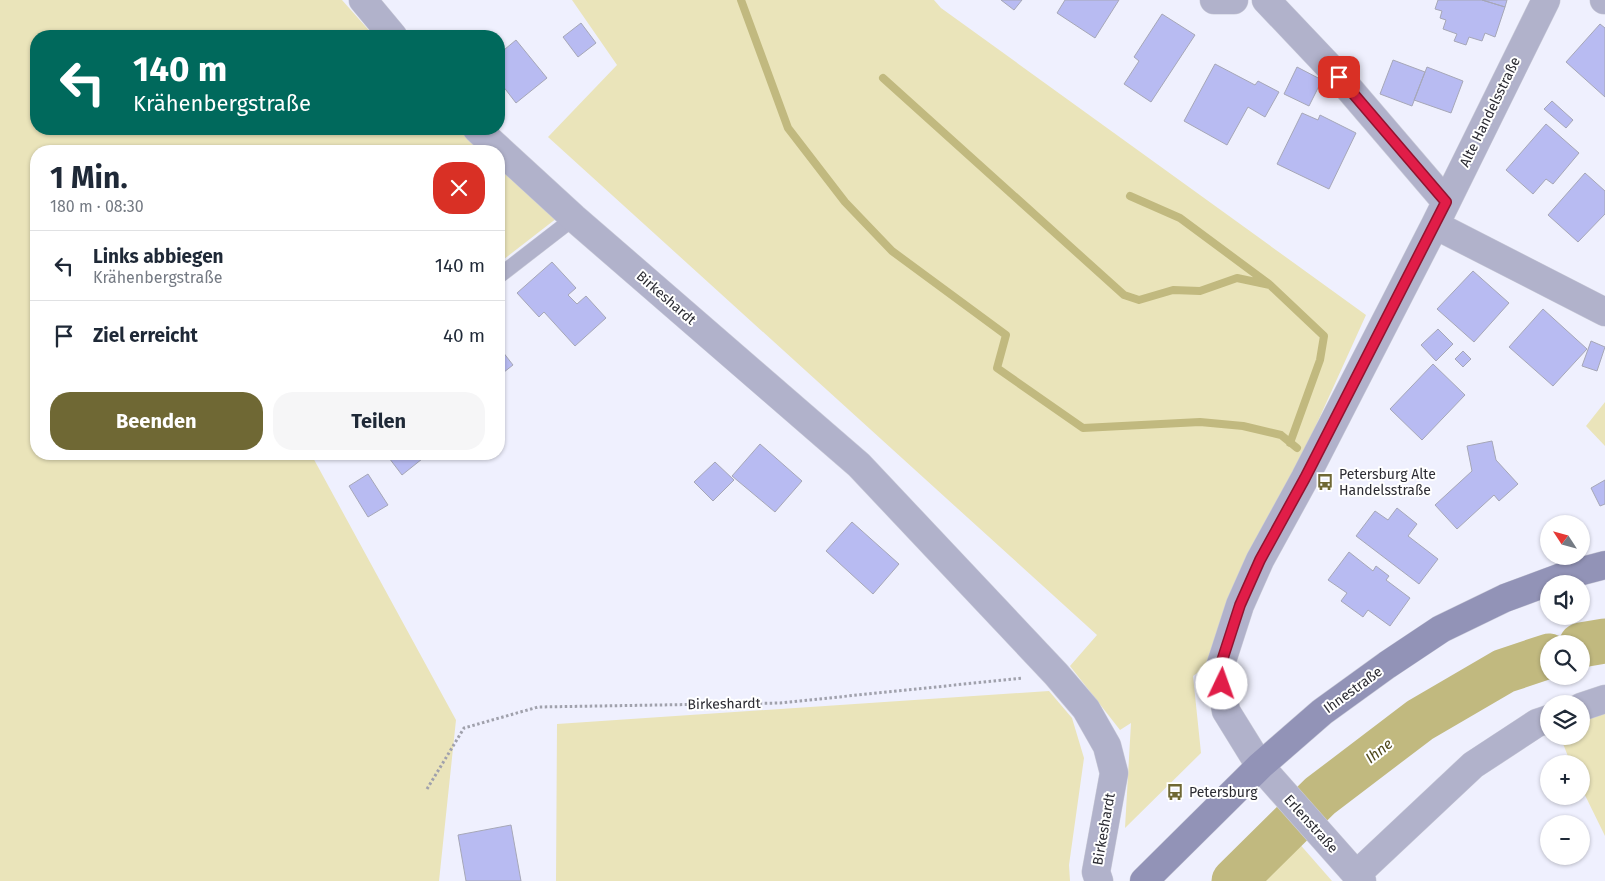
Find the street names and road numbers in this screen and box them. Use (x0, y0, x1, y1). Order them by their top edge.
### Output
street label: Alte Handelsstraße (1456, 54, 1524, 170)
street label: Birkeshardt (633, 268, 700, 329)
street label: Ihnestraße (1320, 663, 1386, 717)
street label: Birkeshardt (687, 695, 762, 713)
street label: Birkeshardt (1089, 791, 1119, 867)
street label: Erlenstraße (1280, 791, 1342, 857)

